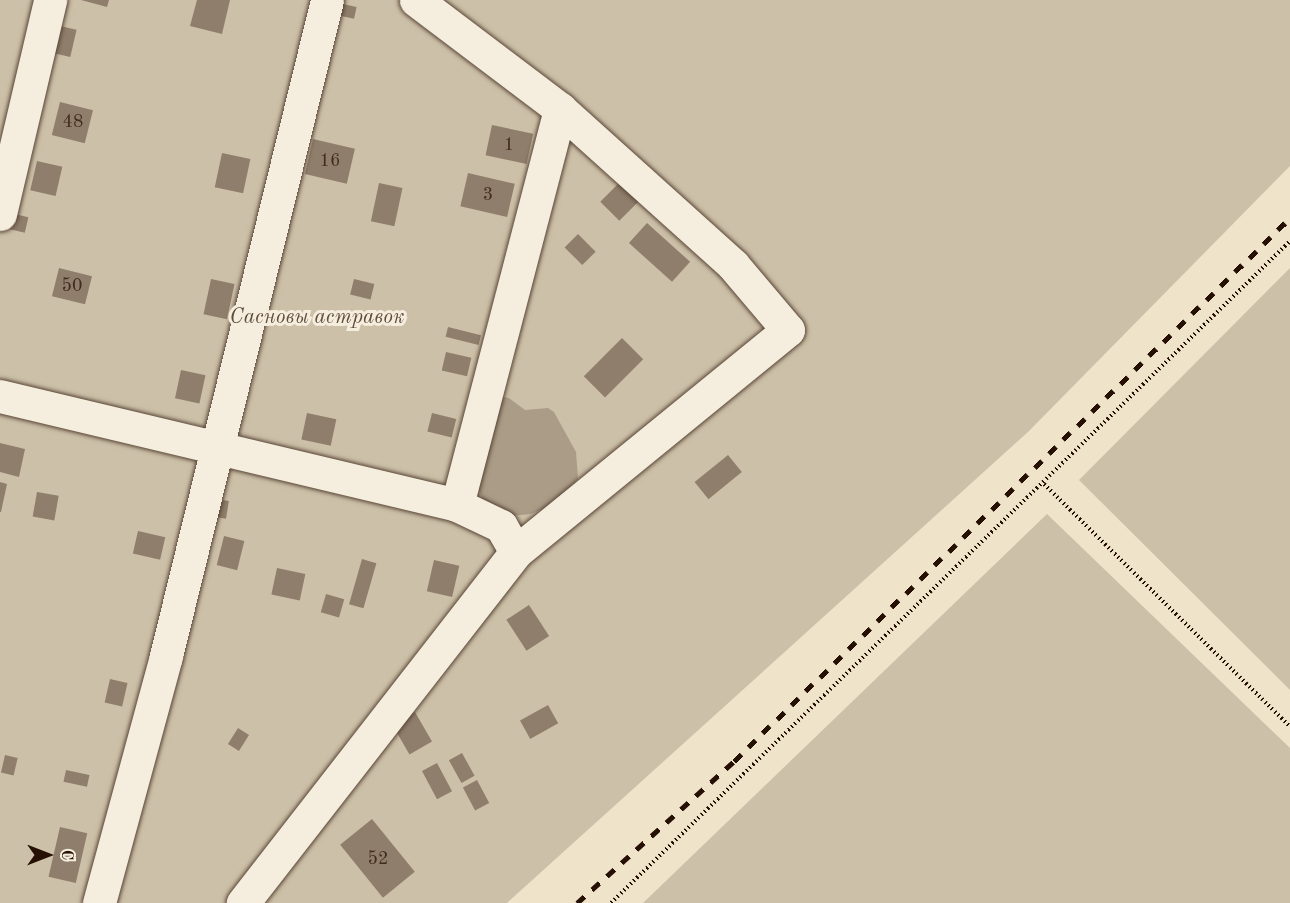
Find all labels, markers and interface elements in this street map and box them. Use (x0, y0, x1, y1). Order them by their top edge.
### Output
house number: 48 (63, 111, 83, 133)
house number: 1 (504, 134, 514, 156)
house number: 16 (320, 150, 340, 172)
house number: 3 (483, 184, 493, 206)
house number: 50 (62, 275, 82, 297)
park label: Сасновы астравок (230, 305, 404, 331)
north arrow (18, 825, 78, 885)
house number: 52 (368, 848, 388, 870)
text: С (58, 850, 74, 860)

